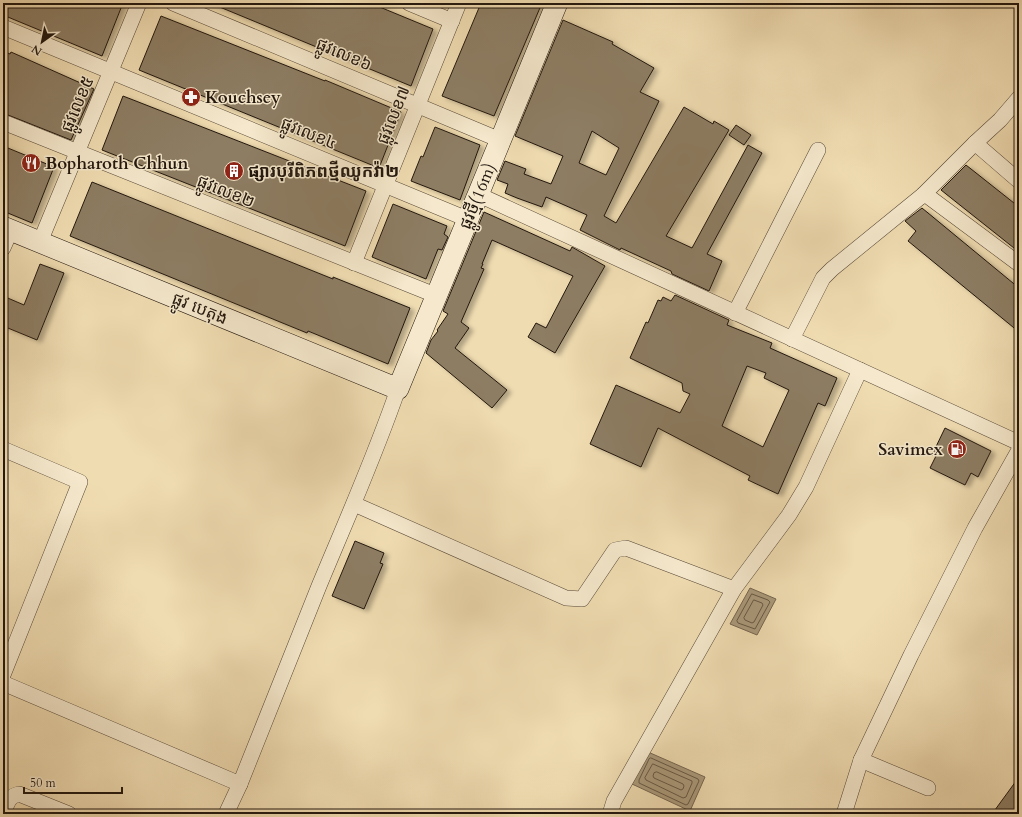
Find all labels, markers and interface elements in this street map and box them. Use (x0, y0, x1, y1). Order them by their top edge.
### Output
north arrow (22, 22, 62, 62)
street label: ផ្លូវលេខ៦ (311, 32, 375, 79)
text: N (28, 41, 45, 59)
street label: ផ្លូវលេខ៥ (55, 73, 102, 137)
street label: ផ្លុវលេខ៧ (371, 83, 419, 149)
pharmacy icon: Kouchsey (180, 86, 202, 108)
place label: Kouchsey (205, 86, 281, 109)
street label: ផ្លូវលេខ៤ (276, 112, 340, 158)
restaurant icon: Bopharoth Chhun (20, 152, 42, 174)
place label: Bopharoth Chhun (45, 152, 189, 175)
building icon: ផ្សារបុរីពិភពថ្មីឈូកវ៉ា២ (223, 160, 245, 182)
place label: ផ្សារបុរីពិភពថ្មីឈូកវ៉ា២ (248, 160, 399, 183)
street label: ផ្លូវថ្មី(16m) (454, 160, 504, 234)
street label: ផ្លូវលេខ២ (192, 169, 258, 216)
street label: ផ្លូវ បេតុង (167, 287, 231, 333)
place label: Savimex (878, 438, 944, 461)
fuel station icon: Savimex (946, 438, 968, 460)
scale bar (24, 769, 122, 795)
text: 50 m (30, 775, 57, 791)

